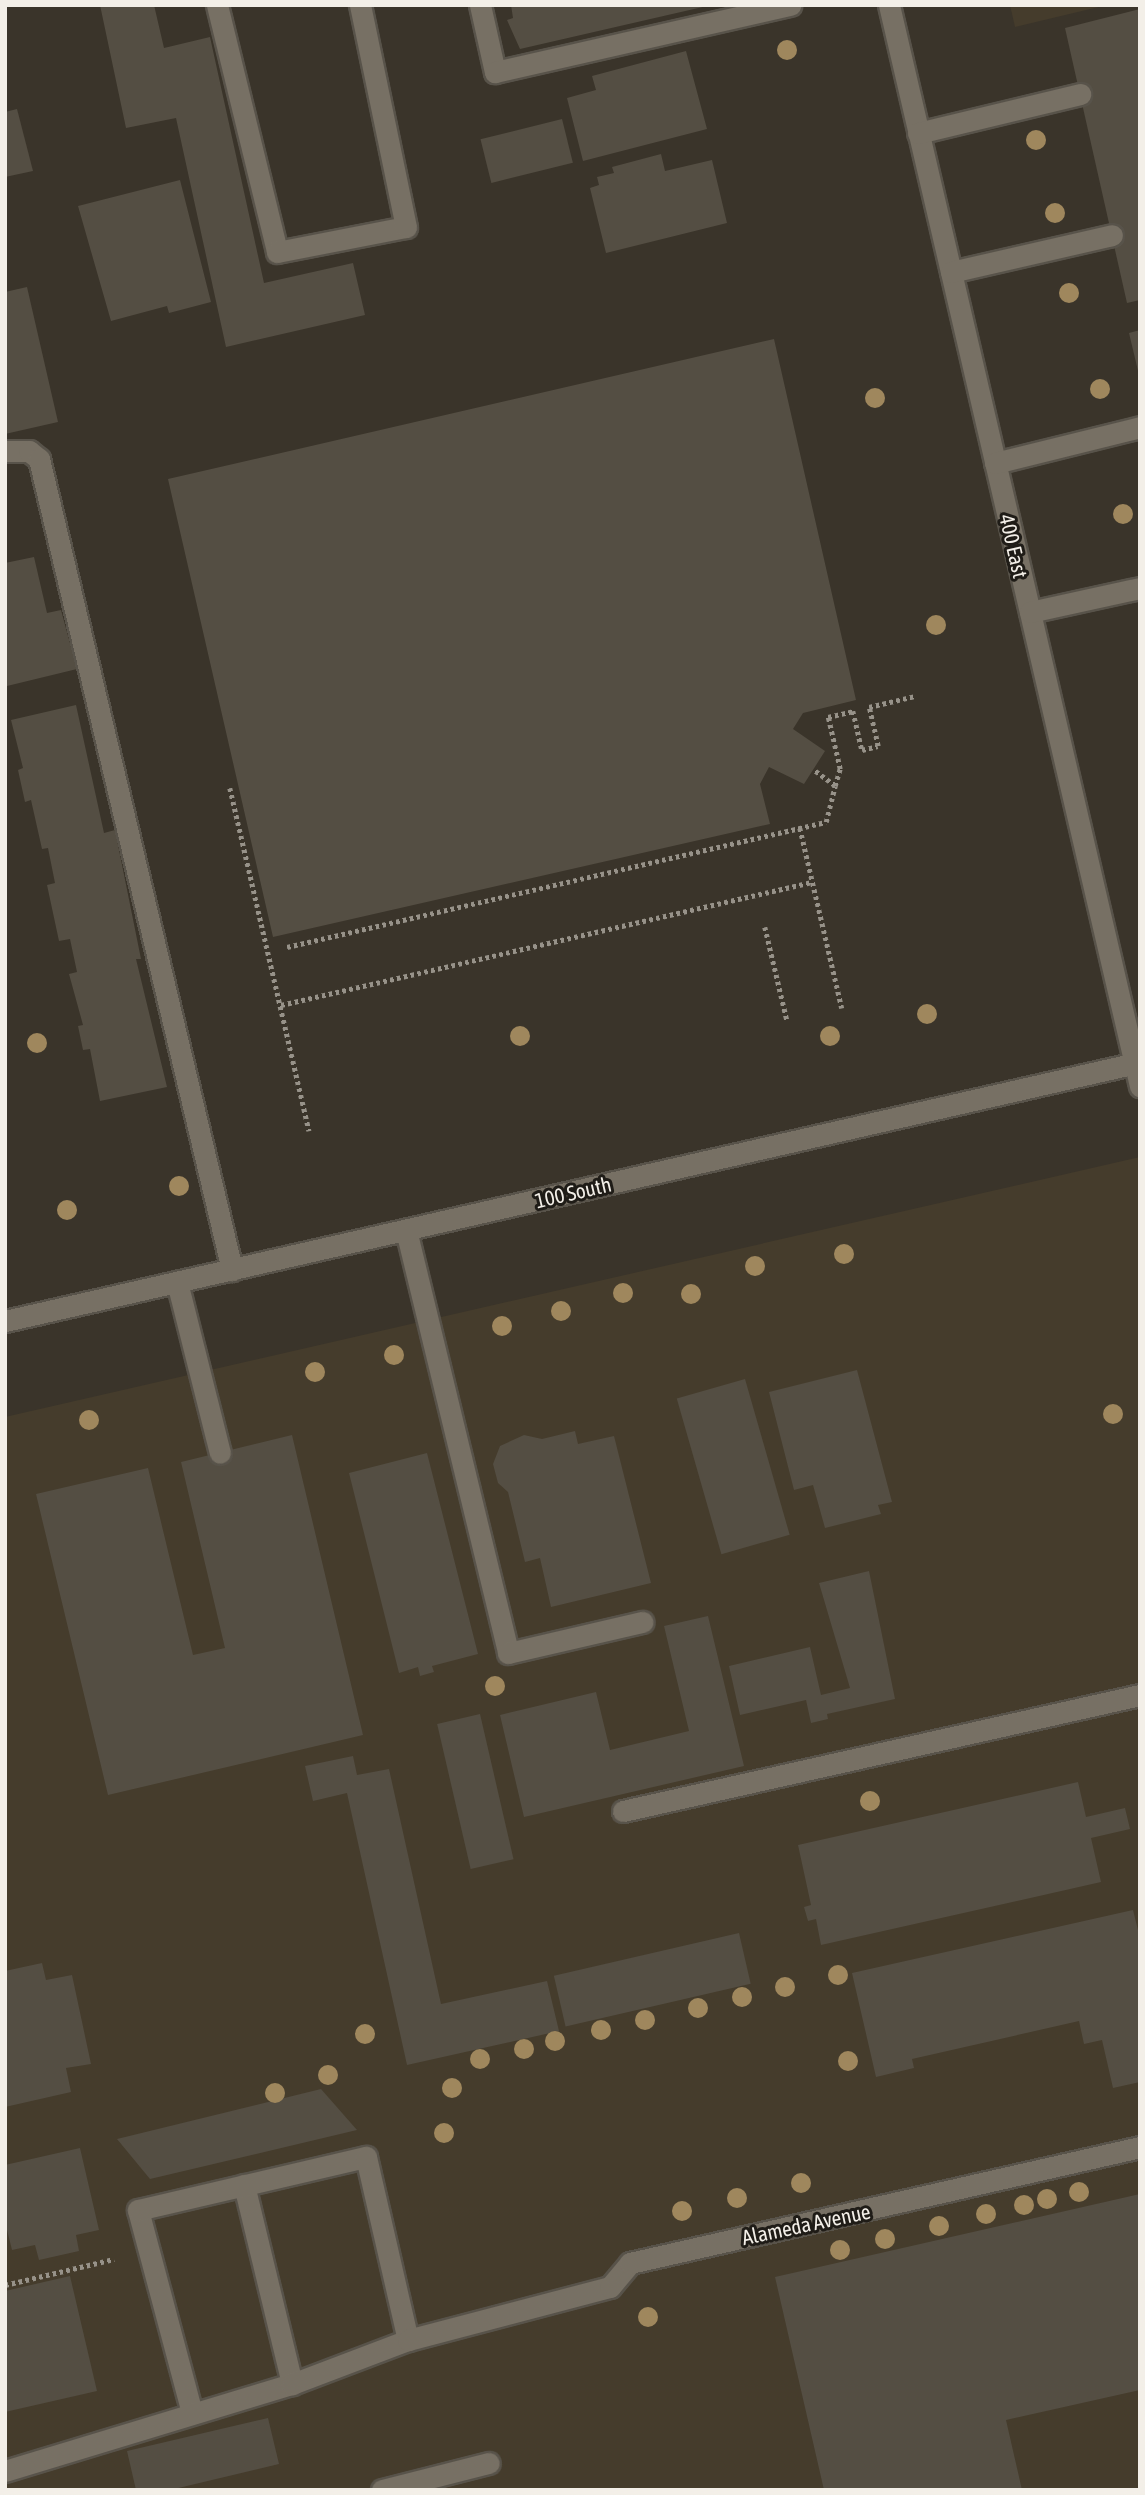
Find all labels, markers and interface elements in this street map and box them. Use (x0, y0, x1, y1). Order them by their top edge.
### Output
street label: 400 East (994, 512, 1034, 580)
street label: 100 South (532, 1171, 614, 1213)
street label: Alameda Avenue (739, 2198, 873, 2250)

